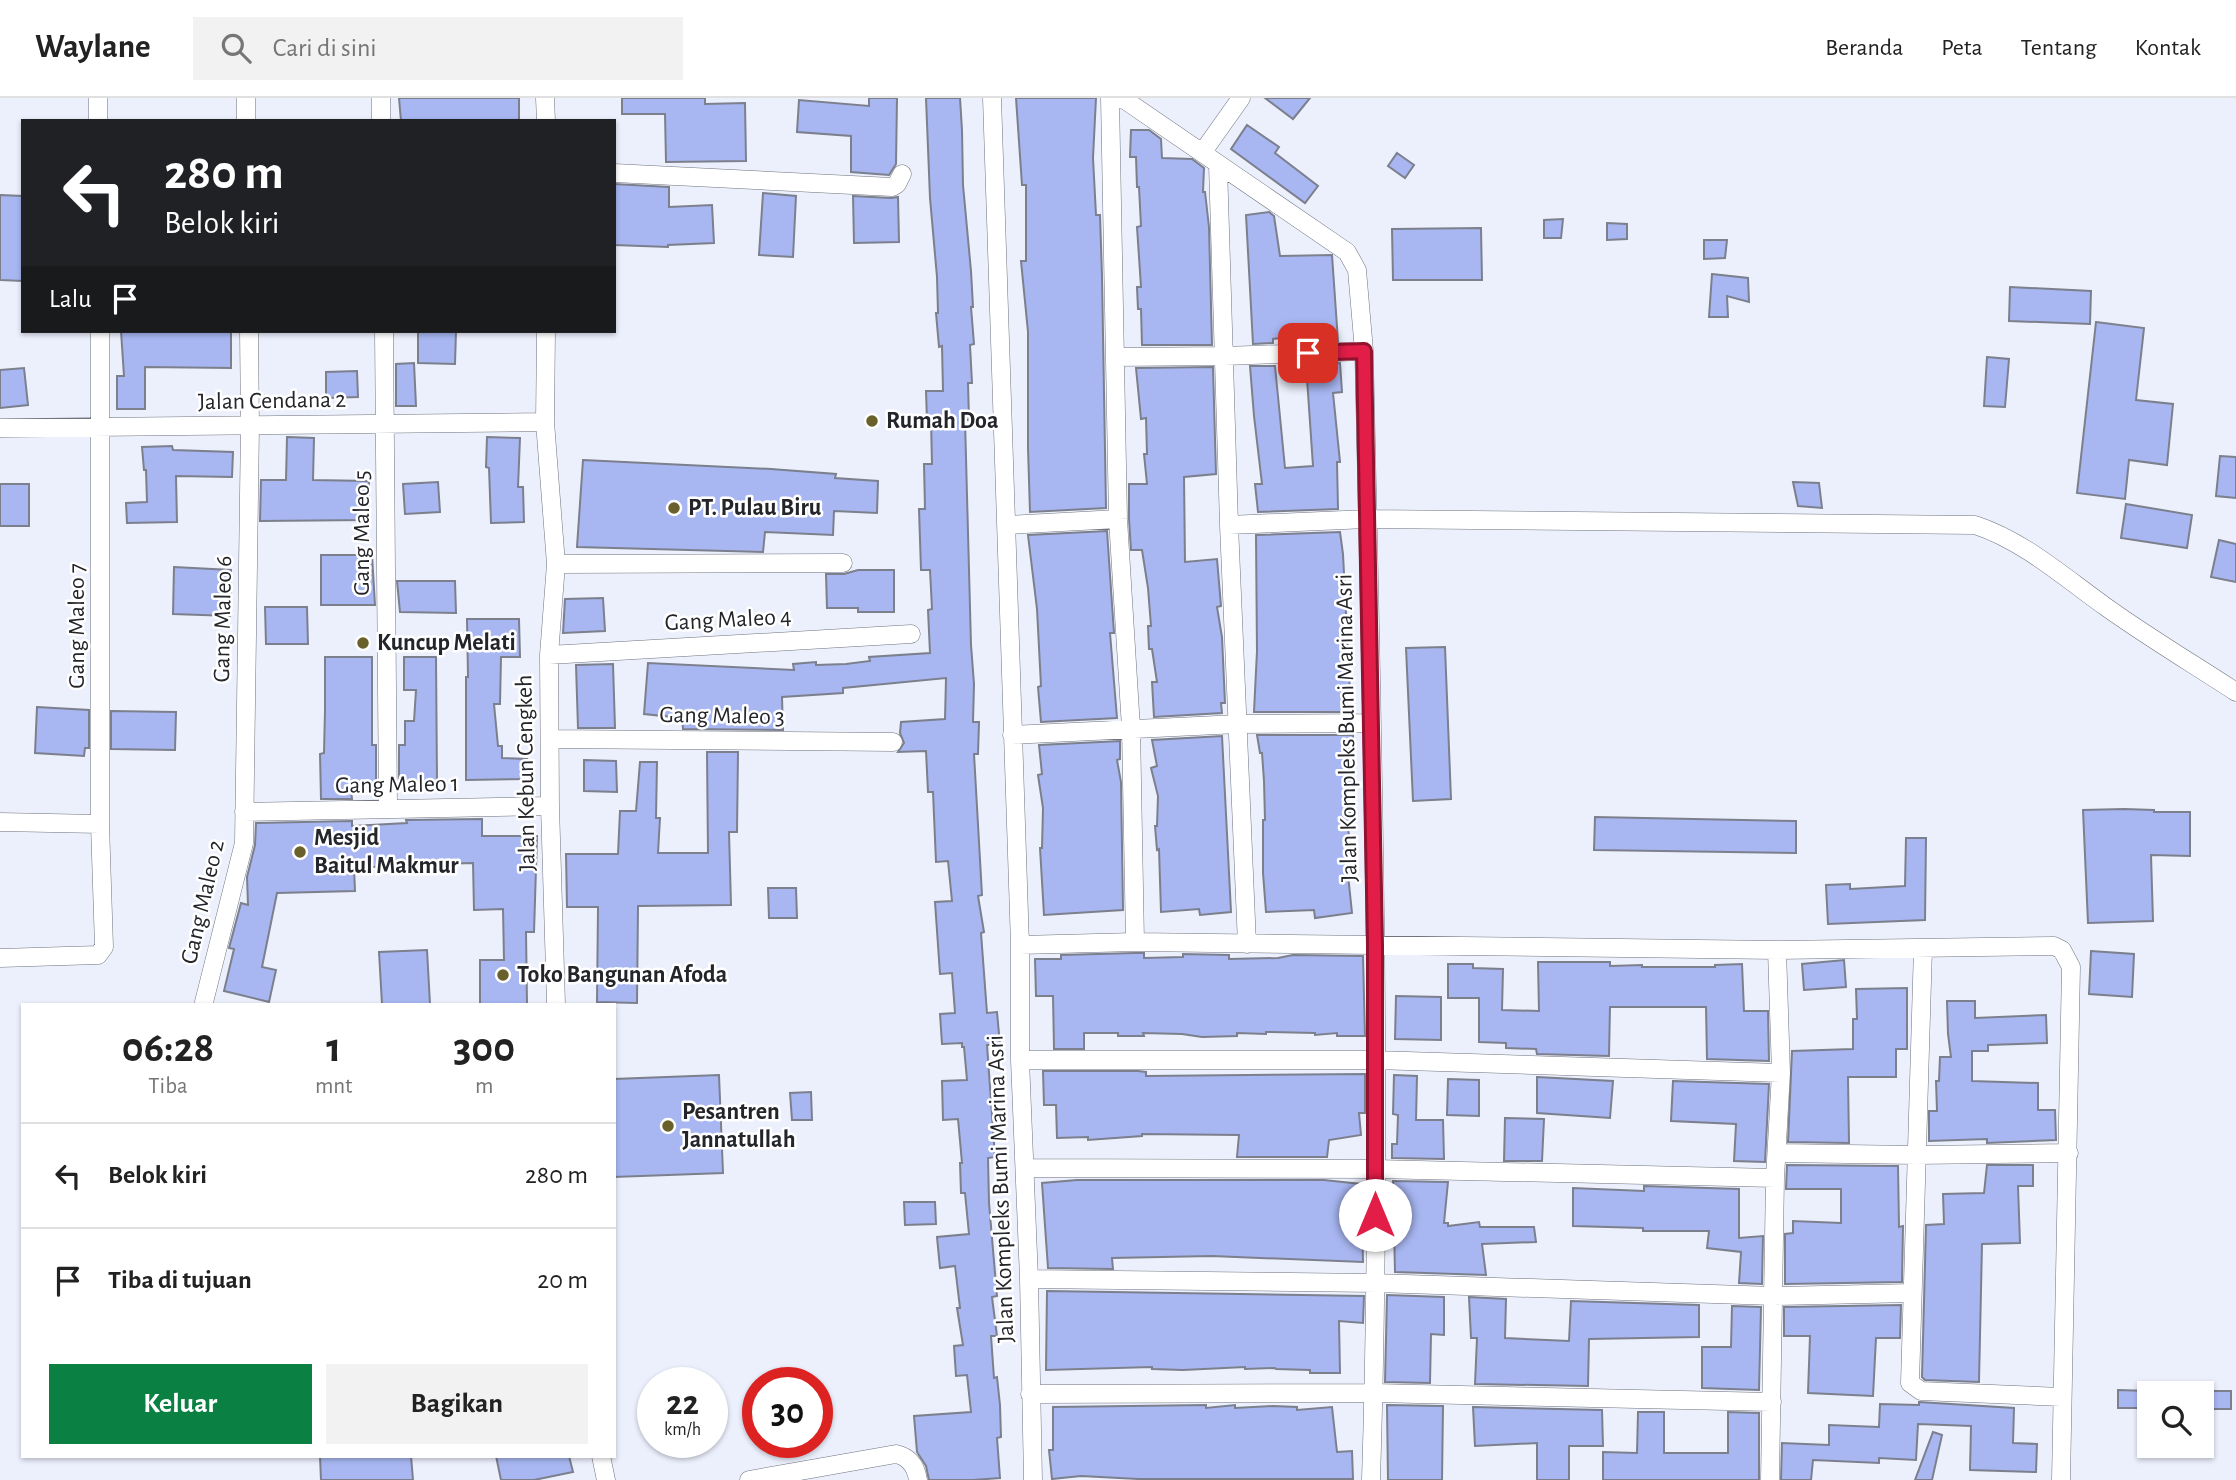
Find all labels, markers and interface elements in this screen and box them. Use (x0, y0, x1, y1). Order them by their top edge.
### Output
search box (193, 17, 683, 80)
icon: search (217, 29, 255, 67)
text: Waylane (35, 31, 151, 64)
text: Cari di sini (273, 35, 377, 61)
text: Beranda (1825, 36, 1903, 60)
text: Peta (1941, 36, 1983, 60)
text: Tentang (2021, 36, 2097, 60)
text: Kontak (2135, 36, 2201, 60)
icon: left (49, 147, 140, 238)
text: 280 m (164, 149, 284, 198)
text: Belok kiri (164, 207, 280, 239)
icon: arrive (106, 280, 144, 318)
text: Lalu (49, 286, 92, 312)
pin (1278, 323, 1338, 383)
icon: arrive (1289, 334, 1327, 372)
street label: Jalan Cendana 2 (198, 388, 346, 414)
place label: Rumah Doa (886, 409, 999, 433)
marker: Rumah Doa (864, 413, 880, 429)
street label: Gang Maleo 5 (350, 470, 374, 596)
place label: PT. Pulau Biru (688, 496, 822, 520)
marker: PT. Pulau Biru (666, 500, 682, 516)
street label: Gang Maleo 6 (210, 555, 236, 683)
street label: Gang Maleo 7 (65, 563, 89, 689)
street label: Jalan Kompleks Bumi Marina Asri (1332, 574, 1362, 882)
street label: Gang Maleo 4 (664, 605, 792, 635)
place label: Kuncup Melati (377, 631, 516, 655)
marker: Kuncup Melati (355, 635, 371, 651)
street label: Jalan Kebun Cengkeh (512, 674, 540, 872)
street label: Gang Maleo 3 (659, 703, 785, 729)
street label: Gang Maleo 1 (335, 772, 459, 798)
place label: Mesjid Baitul Makmur (314, 826, 459, 878)
street label: Gang Maleo 2 (177, 838, 229, 966)
marker: Mesjid Baitul Makmur (292, 844, 308, 860)
place label: Toko Bangunan Afoda (517, 963, 727, 987)
marker: Toko Bangunan Afoda (495, 967, 511, 983)
text: 06:28 (122, 1027, 214, 1069)
text: 1 (326, 1027, 341, 1069)
text: 300 (453, 1027, 515, 1069)
street label: Jalan Kompleks Bumi Marina Asri (984, 1035, 1018, 1343)
text: Tiba (148, 1075, 188, 1098)
text: mnt (315, 1075, 352, 1098)
text: m (475, 1075, 493, 1098)
place label: Pesantren Jannatullah (682, 1100, 795, 1152)
marker: Pesantren Jannatullah (660, 1118, 676, 1134)
icon: left (49, 1157, 87, 1195)
text: Belok kiri (108, 1162, 207, 1188)
text: 280 m (525, 1162, 588, 1188)
position arrow (1338, 1178, 1412, 1252)
icon: arrive (49, 1262, 87, 1300)
text: Tiba di tujuan (108, 1267, 252, 1293)
text: 20 m (537, 1267, 588, 1293)
button: Keluar (49, 1364, 312, 1444)
button: Bagikan (326, 1364, 588, 1444)
speed limit sign: 30 (742, 1367, 833, 1458)
map controls (2137, 1381, 2214, 1458)
button: search (2137, 1381, 2214, 1458)
text: 22 (666, 1386, 699, 1421)
text: km/h (664, 1421, 701, 1439)

